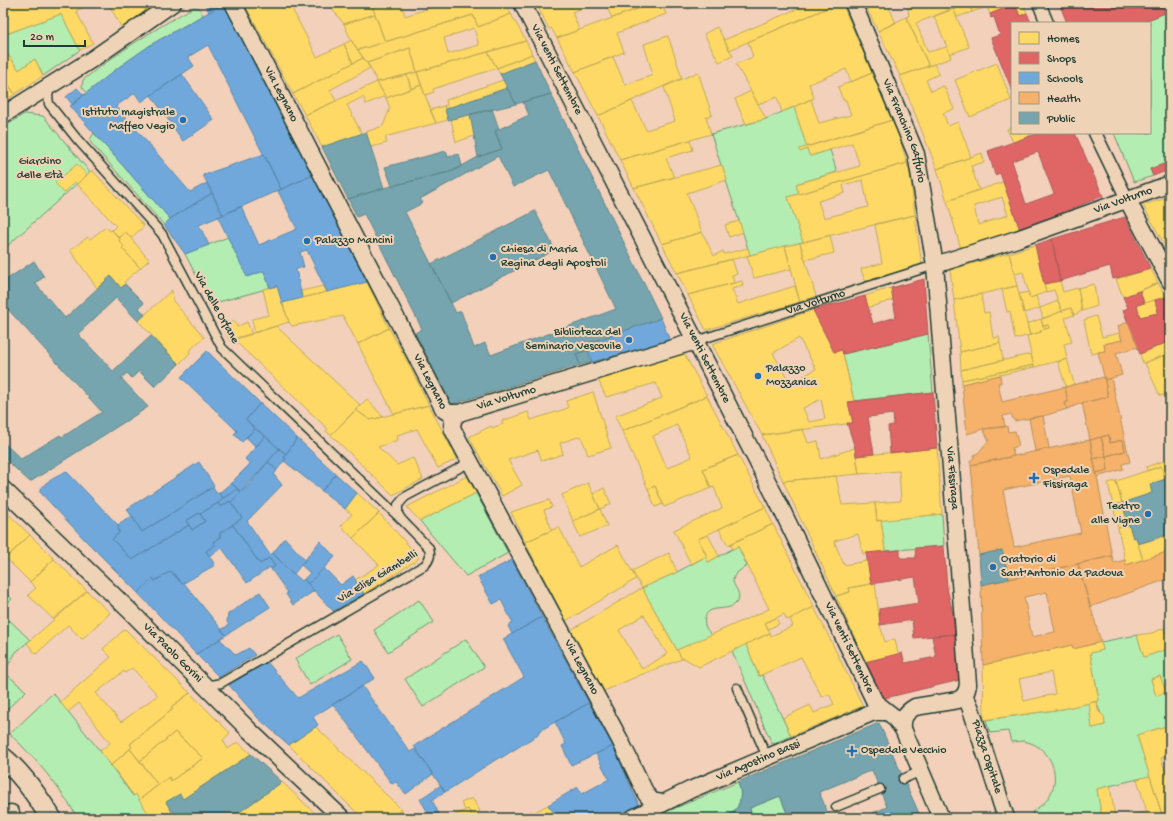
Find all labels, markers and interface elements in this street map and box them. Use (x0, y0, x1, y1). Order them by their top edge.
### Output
street label: Via venti Settembre (527, 21, 586, 118)
scale bar (24, 22, 85, 48)
legend (1011, 22, 1151, 134)
text: 20 m (30, 31, 55, 45)
text: Homes (1047, 33, 1080, 47)
text: Shops (1047, 53, 1076, 67)
street label: Via Legnano (260, 63, 301, 125)
text: Schools (1047, 73, 1083, 87)
street label: Via Franchino Gaffurio (878, 76, 928, 184)
text: Health (1047, 93, 1081, 107)
place label: Istituto magistrale Maffeo Vegio (82, 106, 176, 134)
text: Public (1046, 113, 1076, 127)
marker: Istituto magistrale Maffeo Vegio (178, 115, 188, 125)
park label: Giardino delle Età (17, 155, 64, 183)
street label: Via Volturno (1091, 184, 1154, 218)
place label: Palazzo Mancini (314, 234, 393, 248)
marker: Palazzo Mancini (302, 236, 312, 246)
place label: Chiesa di Maria Regina degli Apostoli (501, 243, 607, 271)
marker: Chiesa di Maria Regina degli Apostoli (488, 252, 498, 262)
street label: Via delle Orfane (190, 269, 242, 347)
street label: Via Volturno (784, 287, 847, 319)
street label: Via venti Settembre (675, 310, 733, 406)
place label: Biblioteca del Seminario Vescovile (526, 326, 622, 354)
marker: Biblioteca del Seminario Vescovile (624, 335, 634, 345)
street label: Via Legnano (409, 351, 450, 412)
place label: Palazzo Mozzanica (765, 362, 817, 390)
marker: Palazzo Mozzanica (753, 371, 763, 381)
street label: Via Volturno (474, 383, 538, 414)
street label: Via Fissiraga (942, 445, 961, 511)
place label: Ospedale Fissiraga (1042, 464, 1090, 492)
marker: Ospedale Fissiraga (1028, 472, 1040, 484)
place label: Teatro alle Vigne (1091, 500, 1141, 528)
marker: Teatro alle Vigne (1143, 509, 1153, 519)
street label: Via Elisa Giambelli (334, 547, 421, 607)
place label: Oratorio di Sant'Antonio da Padova (1001, 553, 1124, 581)
marker: Oratorio di Sant'Antonio da Padova (988, 562, 998, 572)
street label: Via venti Settembre (820, 599, 877, 696)
street label: Via Paolo Gorini (139, 620, 206, 687)
street label: Via Legnano (560, 637, 601, 697)
street label: Piazza Ospitale (968, 717, 1005, 796)
street label: Via Agostino Bassi (714, 737, 803, 785)
place label: Ospedale Vecchio (861, 744, 946, 758)
marker: Ospedale Vecchio (846, 745, 858, 757)

